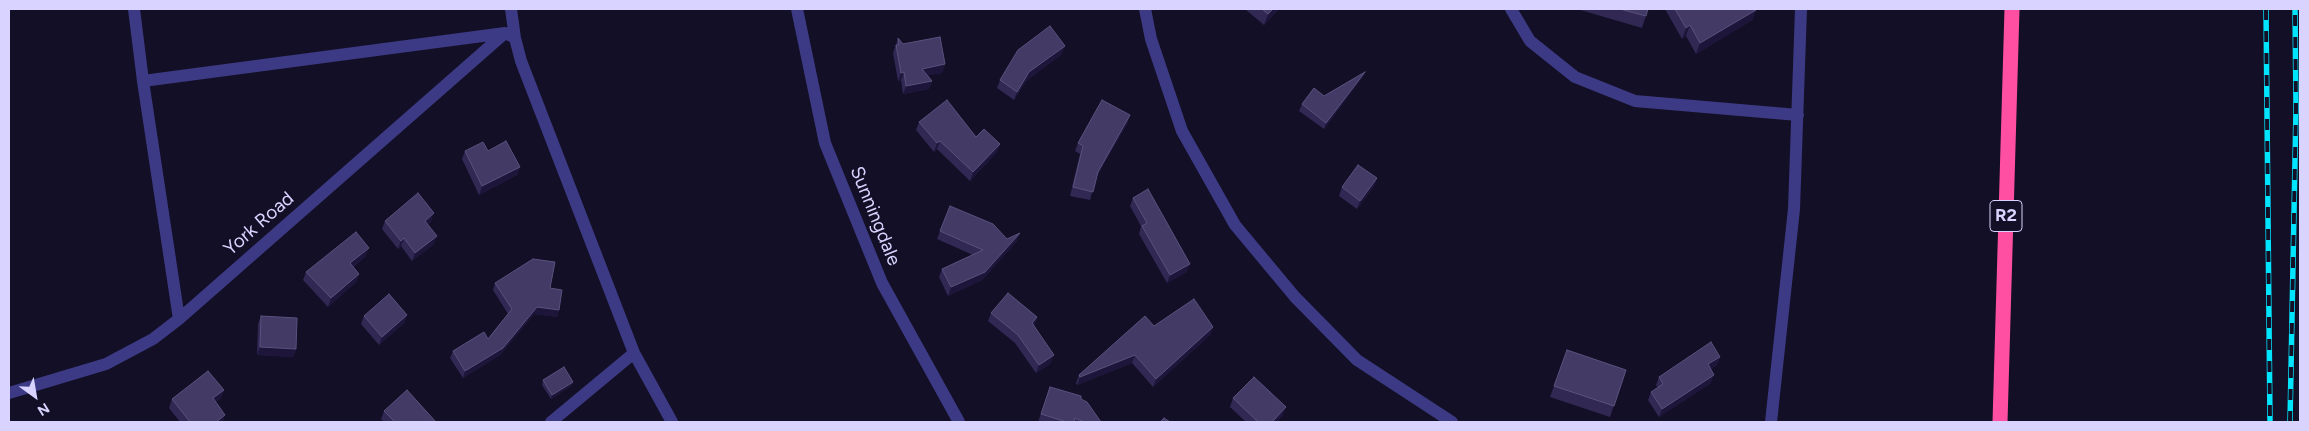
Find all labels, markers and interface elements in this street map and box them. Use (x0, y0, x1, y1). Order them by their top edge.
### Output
street label: Sunningdale (845, 163, 905, 269)
street label: York Road (219, 187, 299, 261)
road number: R2 (1990, 200, 2022, 232)
north arrow (10, 371, 60, 421)
text: N (34, 399, 52, 419)

